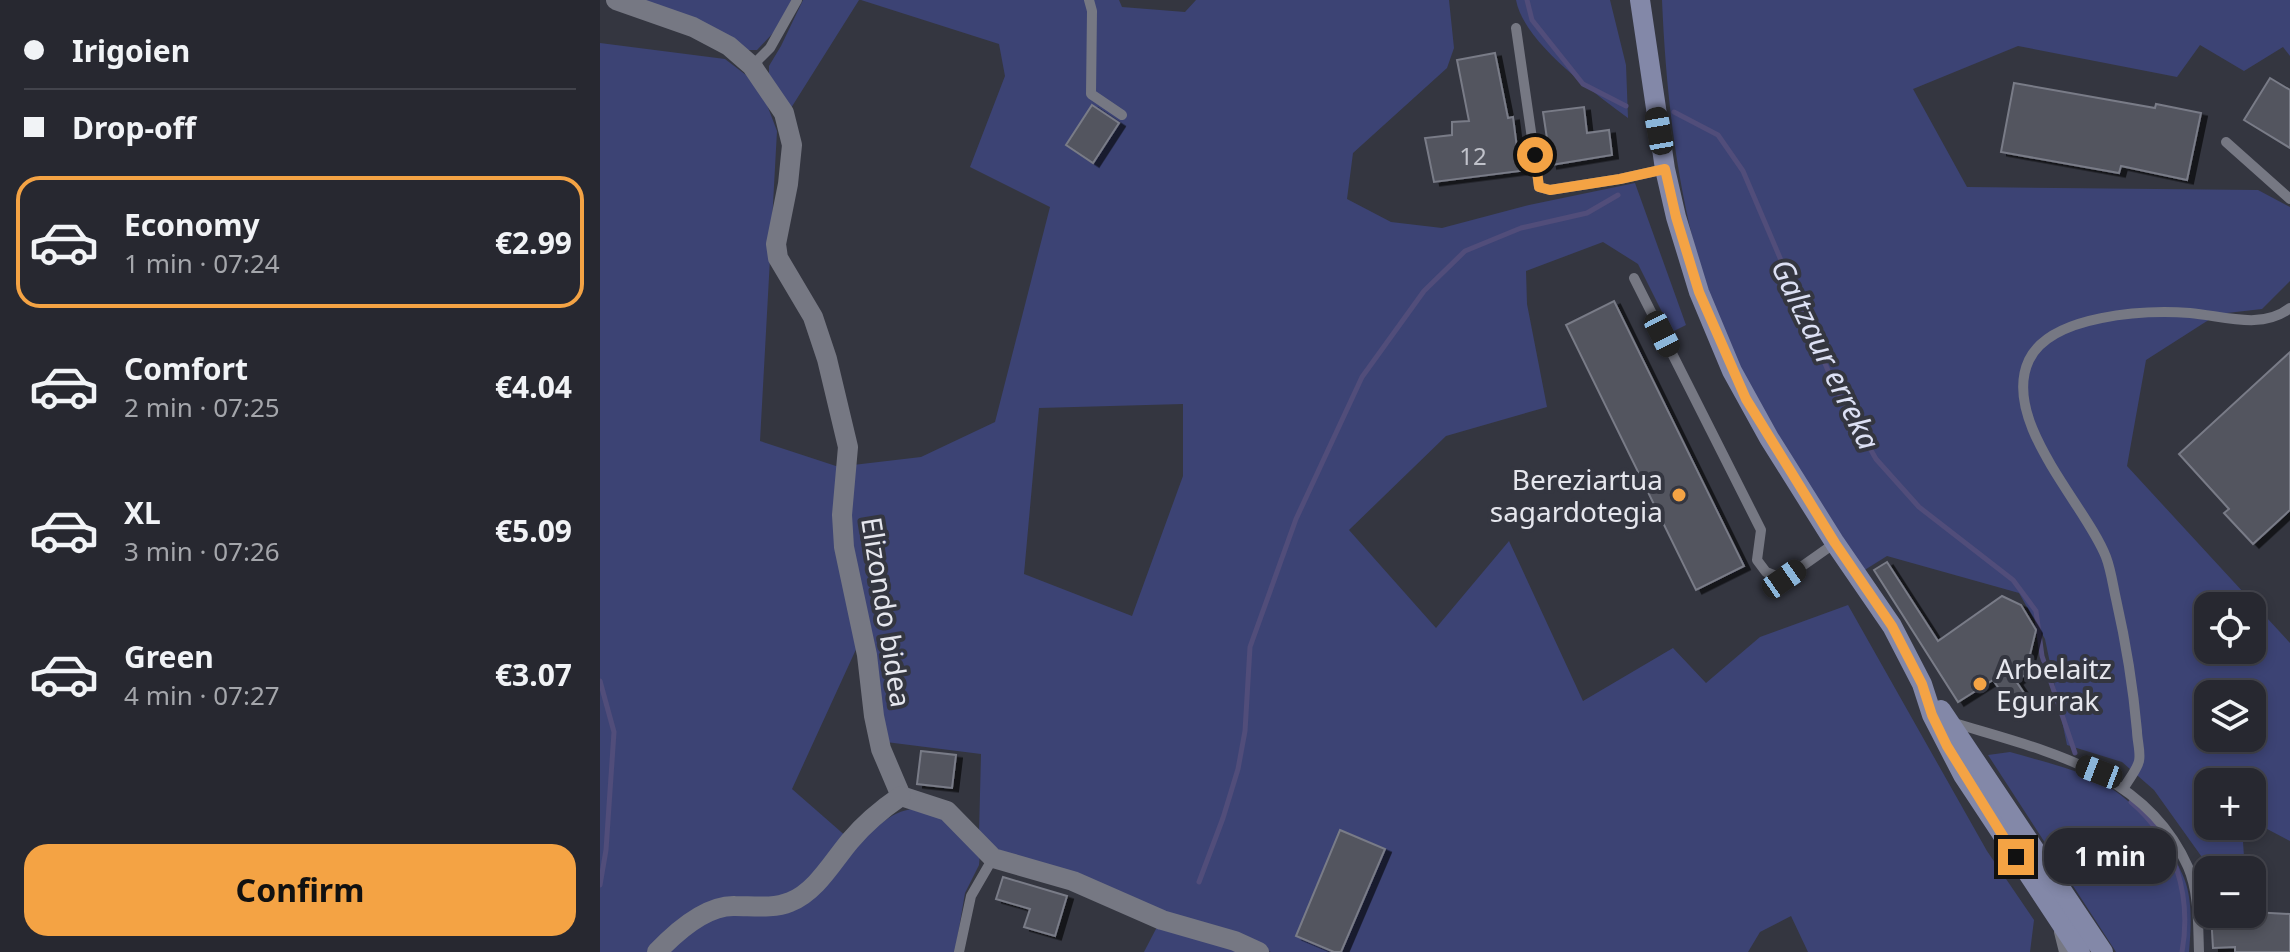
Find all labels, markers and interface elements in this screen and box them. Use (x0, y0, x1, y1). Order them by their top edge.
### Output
text: Irigoien (72, 30, 190, 71)
car (1643, 105, 1675, 157)
text: Drop-off (72, 107, 196, 148)
route start (1517, 137, 1553, 173)
house number: 12 (1459, 139, 1487, 172)
text: Economy (124, 204, 260, 245)
icon: car (28, 206, 100, 278)
text: €2.99 (495, 222, 572, 263)
text: 1 min · 07:24 (124, 245, 280, 281)
water label: Galtzaur erreka (1762, 252, 1890, 456)
car (1640, 307, 1684, 361)
text: Comfort (124, 348, 248, 389)
icon: car (28, 350, 100, 422)
text: €4.04 (495, 366, 572, 407)
text: 2 min · 07:25 (124, 389, 280, 425)
place label: Bereziartua sagardotegia (1490, 460, 1663, 530)
marker: Bereziartua sagardotegia (1670, 486, 1688, 504)
text: XL (124, 492, 161, 533)
icon: car (28, 494, 100, 566)
text: €5.09 (495, 510, 572, 551)
street label: Elizondo bidea (853, 514, 921, 710)
text: 3 min · 07:26 (124, 533, 280, 569)
car (1757, 555, 1811, 603)
map controls (2194, 592, 2266, 928)
button: locate (2194, 592, 2266, 664)
text: Green (124, 636, 214, 677)
icon: car (28, 638, 100, 710)
place label: Arbelaitz Egurrak (1996, 649, 2112, 719)
text: €3.07 (495, 654, 572, 695)
marker: Arbelaitz Egurrak (1971, 675, 1989, 693)
text: 4 min · 07:27 (124, 677, 280, 713)
button: layers (2194, 680, 2266, 752)
car (2072, 752, 2126, 792)
button: + (2194, 768, 2266, 840)
callout: 1 min (2044, 829, 2176, 885)
text: 1 min (2074, 838, 2146, 874)
route end (1998, 839, 2034, 875)
button: Confirm (24, 844, 576, 936)
button: − (2194, 856, 2266, 928)

